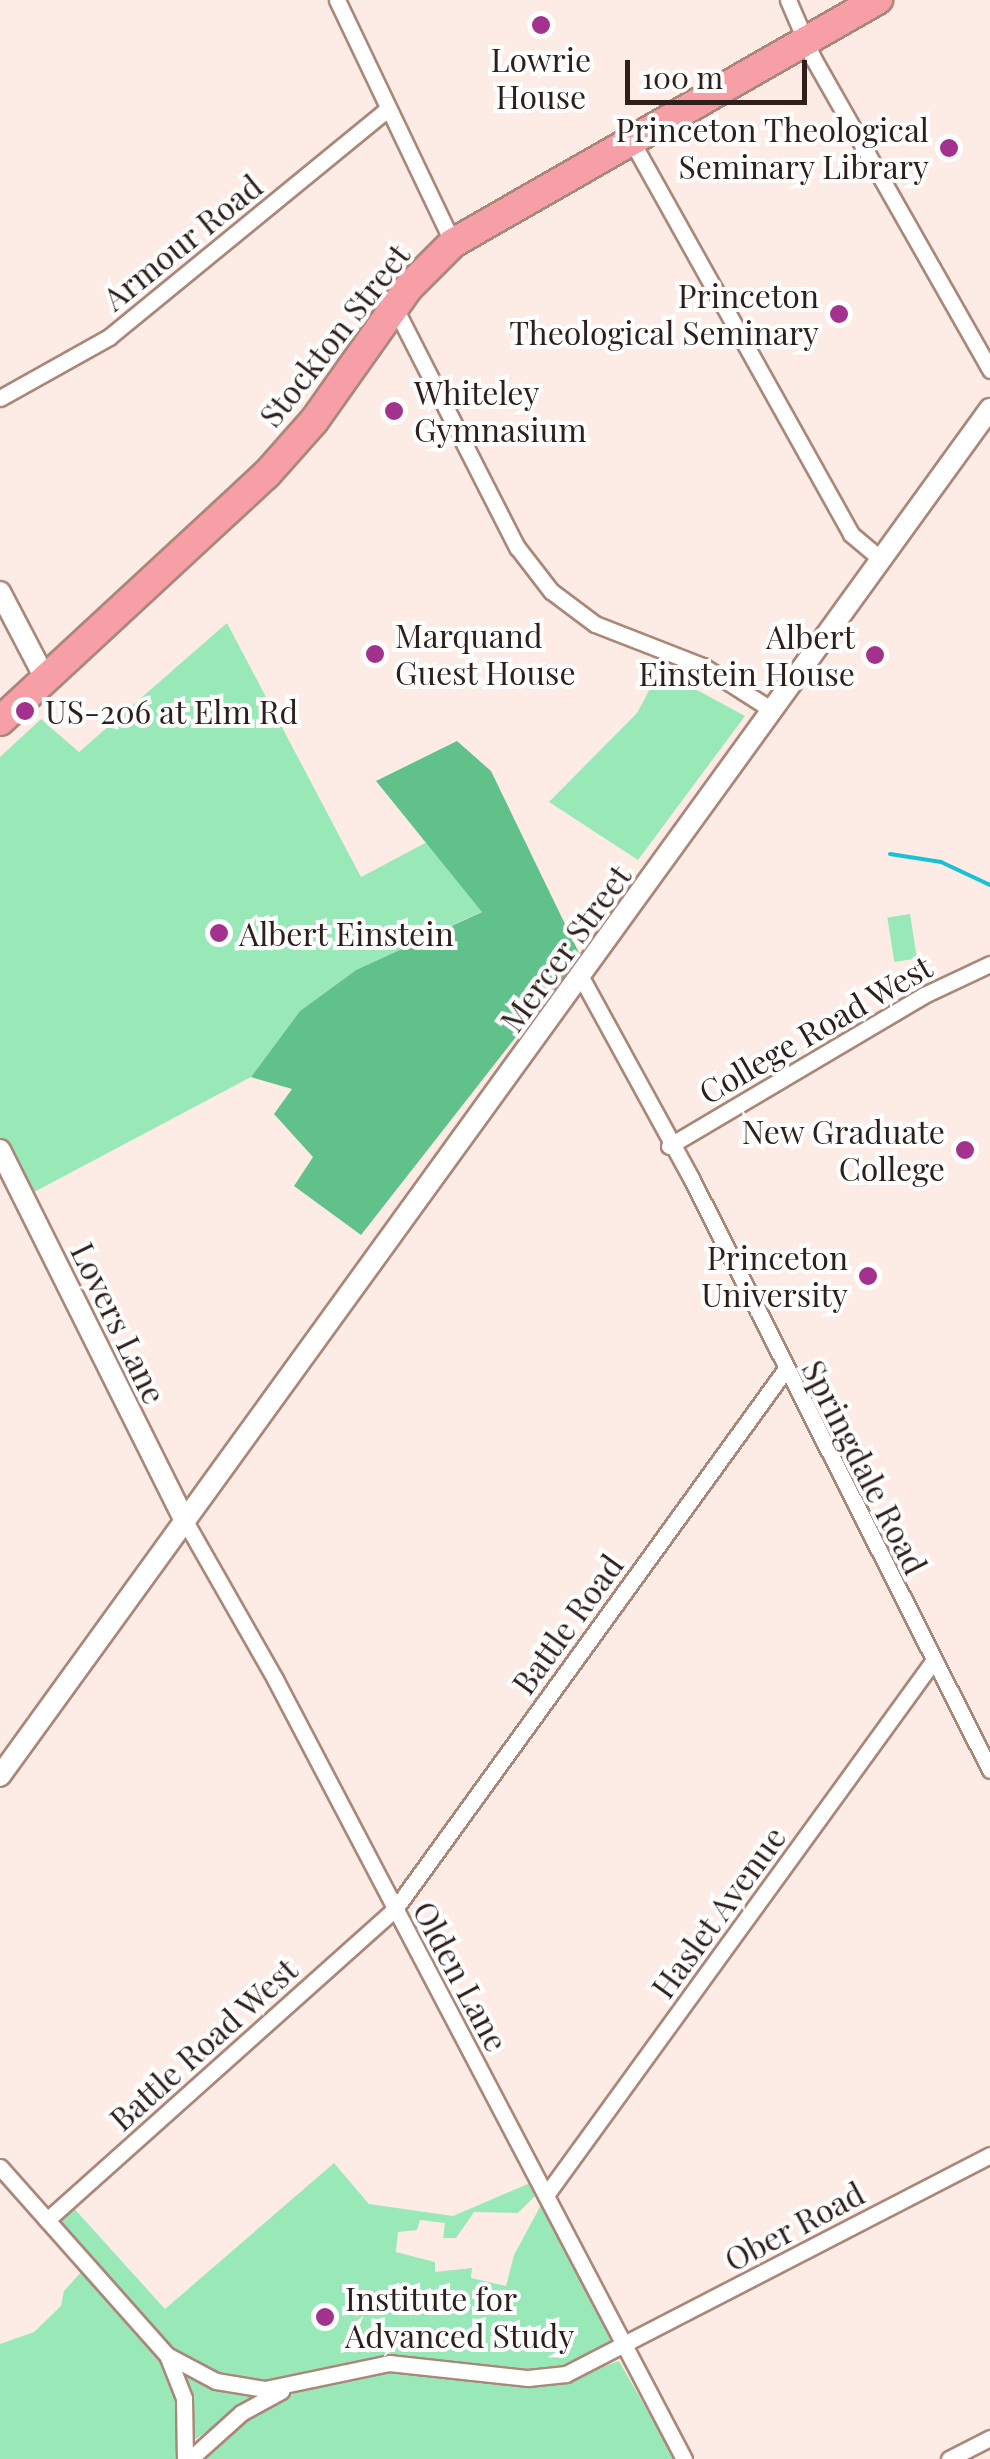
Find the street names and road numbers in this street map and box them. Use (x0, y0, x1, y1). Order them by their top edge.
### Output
street label: Armour Road (95, 166, 269, 318)
street label: Stockton Street (251, 236, 417, 434)
street label: Mercer Street (492, 857, 638, 1039)
street label: College Road West (691, 947, 939, 1111)
street label: Lovers Lane (64, 1236, 174, 1410)
street label: Springdale Road (795, 1354, 935, 1580)
street label: Battle Road (504, 1547, 630, 1701)
street label: Haslet Avenue (642, 1818, 794, 2006)
street label: Olden Lane (406, 1895, 516, 2057)
street label: Battle Road West (101, 1950, 305, 2138)
street label: Ober Road (717, 2173, 871, 2279)

